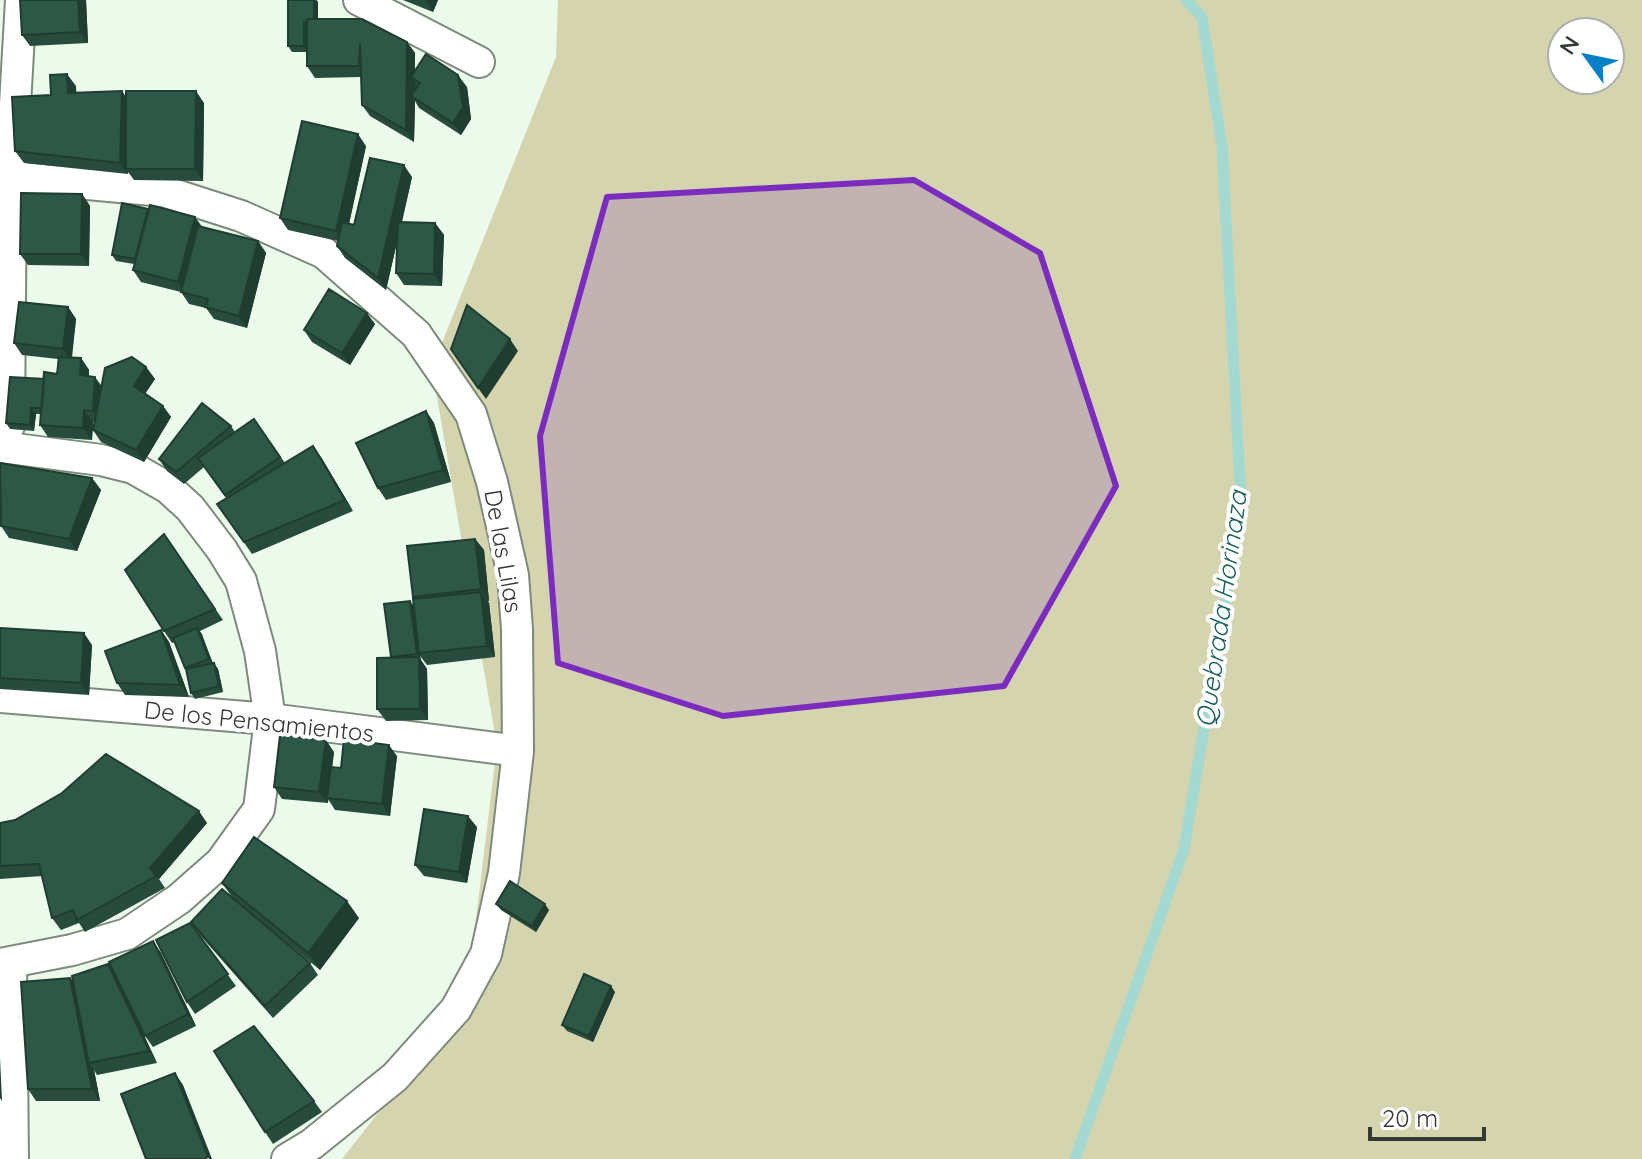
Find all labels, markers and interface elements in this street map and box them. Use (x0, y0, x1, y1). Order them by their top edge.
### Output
north arrow (1546, 16, 1626, 96)
text: N (1553, 31, 1585, 60)
street label: De las Lilas (478, 487, 530, 615)
water label: Quebrada Horinaza (1188, 487, 1254, 729)
street label: De los Pensamientos (143, 694, 375, 748)
scale bar (1370, 1091, 1484, 1141)
text: 20 m (1382, 1103, 1438, 1133)

